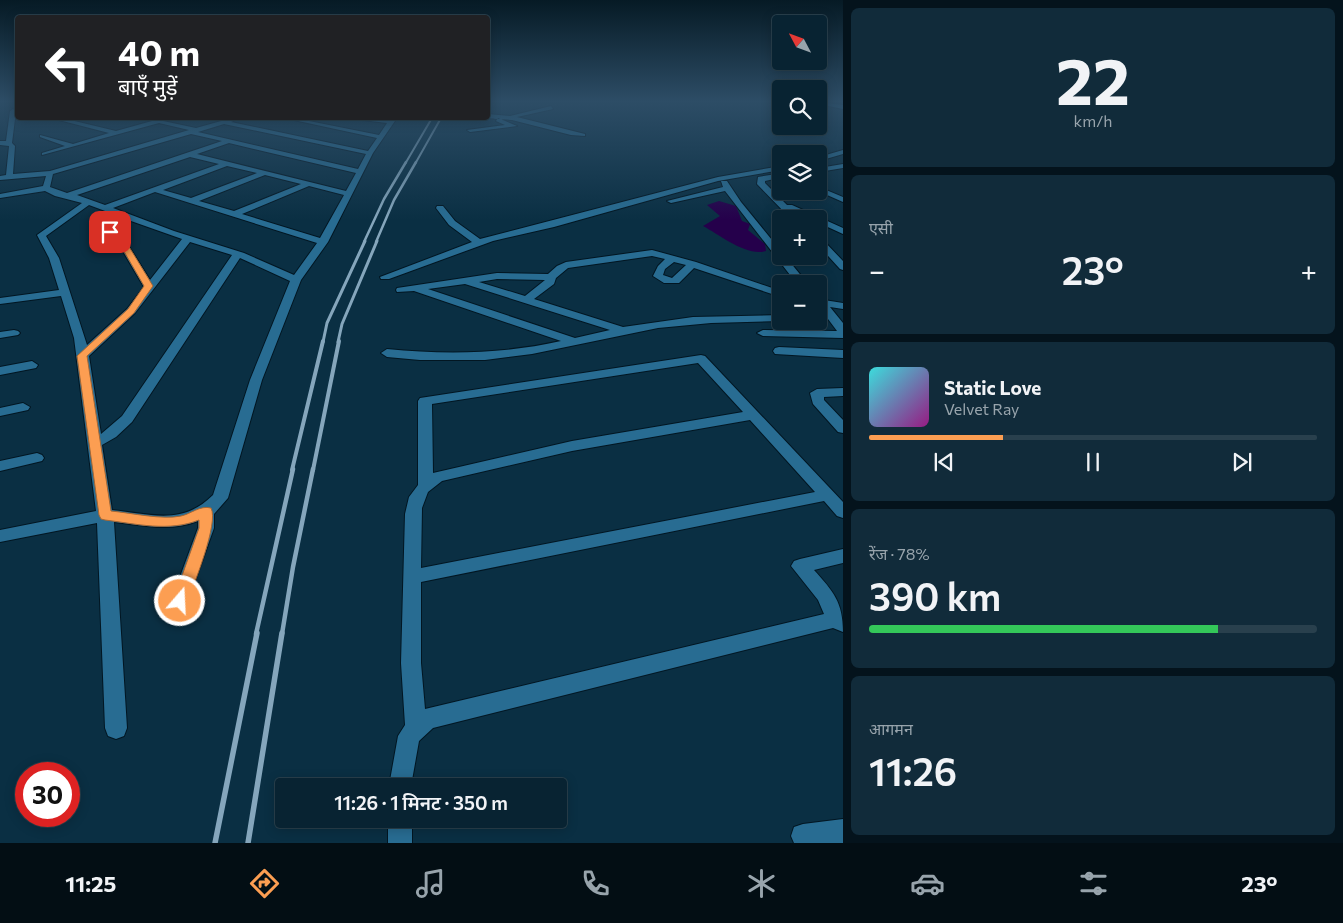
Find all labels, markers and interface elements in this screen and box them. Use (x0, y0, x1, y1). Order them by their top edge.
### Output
north arrow (772, 15, 828, 70)
map controls (772, 15, 827, 330)
text: 40 m (118, 30, 200, 73)
icon: left (35, 35, 100, 100)
text: 22 (1056, 39, 1130, 118)
text: बाएँ मुड़ें (118, 73, 178, 100)
button: search (772, 80, 827, 135)
text: km/h (1074, 111, 1112, 130)
button: layers (772, 145, 827, 200)
button: + (772, 210, 827, 265)
pin (89, 211, 131, 253)
icon: arrive (96, 218, 124, 246)
text: एसी (869, 218, 893, 237)
text: 23° (1062, 246, 1124, 293)
text: − (869, 253, 885, 287)
text: + (1301, 253, 1317, 287)
button: − (772, 275, 827, 330)
text: Static Love (944, 376, 1041, 399)
text: Velvet Ray (944, 399, 1019, 418)
icon: previous (930, 448, 958, 476)
icon: pause (1079, 448, 1107, 476)
icon: next (1228, 448, 1256, 476)
text: रेंज · 78% (869, 544, 930, 563)
text: 390 km (869, 572, 1001, 619)
position arrow (153, 574, 205, 626)
text: आगमन (869, 719, 913, 738)
text: 11:26 (869, 747, 957, 794)
speed limit sign: 30 (15, 762, 80, 827)
text: 11:26 · 1 मिनट · 350 m (334, 791, 508, 814)
icon: directions (247, 866, 282, 901)
icon: music (413, 866, 448, 901)
icon: phone (578, 866, 613, 901)
icon: climate (744, 866, 779, 901)
icon: car (910, 866, 945, 901)
icon: filters (1076, 866, 1111, 901)
text: 11:25 (65, 870, 116, 897)
text: 23° (1241, 870, 1278, 897)

